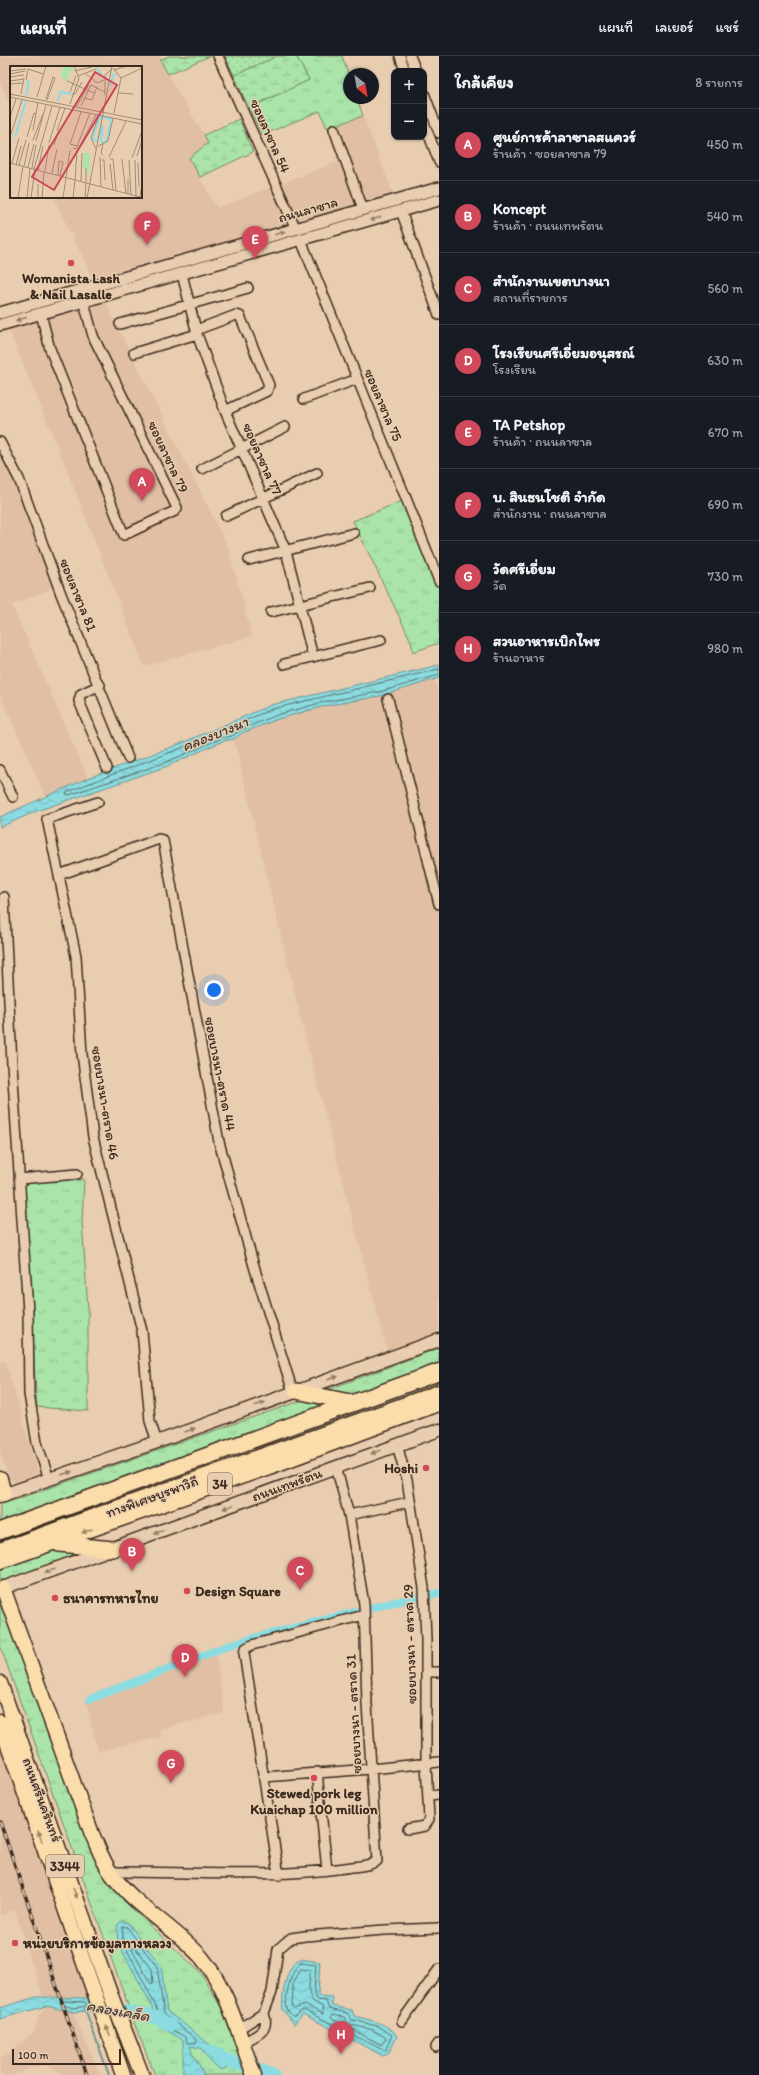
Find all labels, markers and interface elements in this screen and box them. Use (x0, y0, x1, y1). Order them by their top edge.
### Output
text: แผนที่ (20, 16, 67, 39)
text: แผนที่ (599, 19, 633, 36)
text: เลเยอร์ (655, 19, 694, 36)
text: แชร์ (716, 19, 739, 36)
inset map (10, 66, 142, 198)
north arrow (343, 68, 379, 104)
map controls (391, 68, 427, 140)
button: + (391, 68, 427, 104)
text: ใกล้เคียง (455, 72, 514, 92)
text: 8 รายการ (695, 75, 743, 90)
street label: ซอยลาซาล 54 (246, 97, 294, 176)
button: − (391, 104, 427, 140)
text: ศูนย์การค้าลาซาลสแควร์ (493, 128, 636, 146)
text: A (464, 137, 472, 152)
text: 450 m (706, 137, 743, 152)
text: ร้านค้า · ซอยลาซาล 79 (493, 146, 607, 161)
street label: ถนนลาซาล (276, 193, 340, 227)
text: Koncept (493, 200, 546, 218)
text: B (464, 209, 472, 224)
text: 540 m (706, 209, 743, 224)
pin: F (134, 212, 160, 245)
one-way arrow (368, 216, 380, 222)
text: ร้านค้า · ถนนเทพรัตน (493, 218, 603, 233)
pin: E (242, 226, 268, 259)
one-way arrow (274, 230, 286, 236)
marker: Womanista Lash & Nail Lasalle (66, 258, 76, 268)
place label: Womanista Lash & Nail Lasalle (22, 270, 121, 303)
text: สำนักงานเขตบางนา (493, 272, 610, 290)
text: C (464, 281, 472, 296)
text: 560 m (707, 281, 743, 296)
text: สถานที่ราชการ (493, 290, 568, 305)
one-way arrow (14, 317, 27, 323)
text: โรงเรียนศรีเอี่ยมอนุสรณ์ (493, 344, 635, 362)
text: D (464, 353, 472, 368)
text: 630 m (707, 353, 743, 368)
text: โรงเรียน (493, 362, 536, 377)
street label: ซอยลาซาล 75 (360, 366, 406, 444)
text: TA Petshop (493, 416, 565, 434)
street label: ซอยลาซาล 79 (144, 418, 192, 496)
street label: ซอยลาซาล 77 (239, 420, 285, 498)
text: E (464, 425, 472, 440)
text: 670 m (708, 425, 743, 440)
text: ร้านค้า · ถนนลาซาล (493, 434, 592, 449)
pin: A (129, 468, 155, 501)
text: บ. สินธนโชติ จำกัด (493, 488, 606, 506)
text: F (465, 497, 471, 512)
text: 690 m (707, 497, 743, 512)
text: สำนักงาน · ถนนลาซาล (493, 506, 607, 521)
street label: ซอยลาซาล 81 (56, 556, 101, 634)
text: วัดศรีเอี่ยม (493, 560, 556, 578)
text: G (464, 569, 472, 584)
text: 730 m (708, 569, 743, 584)
text: วัด (493, 578, 507, 593)
text: สวนอาหารเบิกไพร (493, 632, 600, 650)
text: H (464, 641, 473, 656)
text: 980 m (707, 641, 743, 656)
text: ร้านอาหาร (493, 650, 545, 665)
water label: คลองบางนา (179, 712, 252, 755)
your location (204, 980, 224, 1000)
street label: ซอยบางนา-ตราด 44 (201, 1016, 240, 1133)
street label: ซอยบางนา-ตราด 46 (88, 1045, 122, 1161)
one-way arrow (327, 1374, 339, 1380)
one-way arrow (255, 1400, 267, 1406)
one-way arrow (185, 1426, 197, 1432)
one-way arrow (370, 1450, 382, 1456)
place label: Hoshi (384, 1460, 418, 1477)
marker: Hoshi (421, 1463, 431, 1473)
street label: ถนนเทพรัตน (250, 1464, 324, 1506)
one-way arrow (62, 1469, 74, 1475)
street label: ทางพิเศษบูรพาวิถี (103, 1472, 201, 1523)
road number: 34 (208, 1473, 232, 1495)
one-way arrow (221, 1504, 233, 1510)
one-way arrow (80, 1529, 92, 1535)
one-way arrow (153, 1530, 165, 1536)
pin: B (119, 1538, 145, 1571)
pin: C (287, 1557, 313, 1590)
one-way arrow (44, 1569, 56, 1575)
place label: Design Square (195, 1583, 281, 1600)
street label: ซอยบางนา - ตราด 29 (399, 1584, 421, 1704)
marker: Design Square (182, 1586, 192, 1596)
place label: ธนาคารทหารไทย (63, 1589, 158, 1607)
marker: ธนาคารทหารไทย (50, 1593, 60, 1603)
pin: D (172, 1644, 198, 1677)
street label: ซอยบางนา - ตราด 31 (342, 1653, 366, 1774)
pin: G (158, 1750, 184, 1783)
street label: ถนนศรีนครินทร์ (19, 1755, 65, 1845)
marker: Stewed pork leg Kuaichap 100 million (309, 1773, 319, 1783)
place label: Stewed pork leg Kuaichap 100 million (250, 1785, 378, 1818)
one-way arrow (37, 1830, 43, 1842)
road number: 3344 (46, 1855, 84, 1877)
one-way arrow (72, 1887, 78, 1899)
place label: หน่วยบริการข้อมูลทางหลวง (22, 1935, 172, 1954)
marker: หน่วยบริการข้อมูลทางหลวง (10, 1938, 20, 1948)
water label: คลองเคล็ด (85, 1997, 152, 2025)
pin: H (328, 2021, 354, 2054)
one-way arrow (104, 2025, 110, 2037)
scale bar (12, 2047, 121, 2066)
text: 100 m (18, 2049, 48, 2062)

